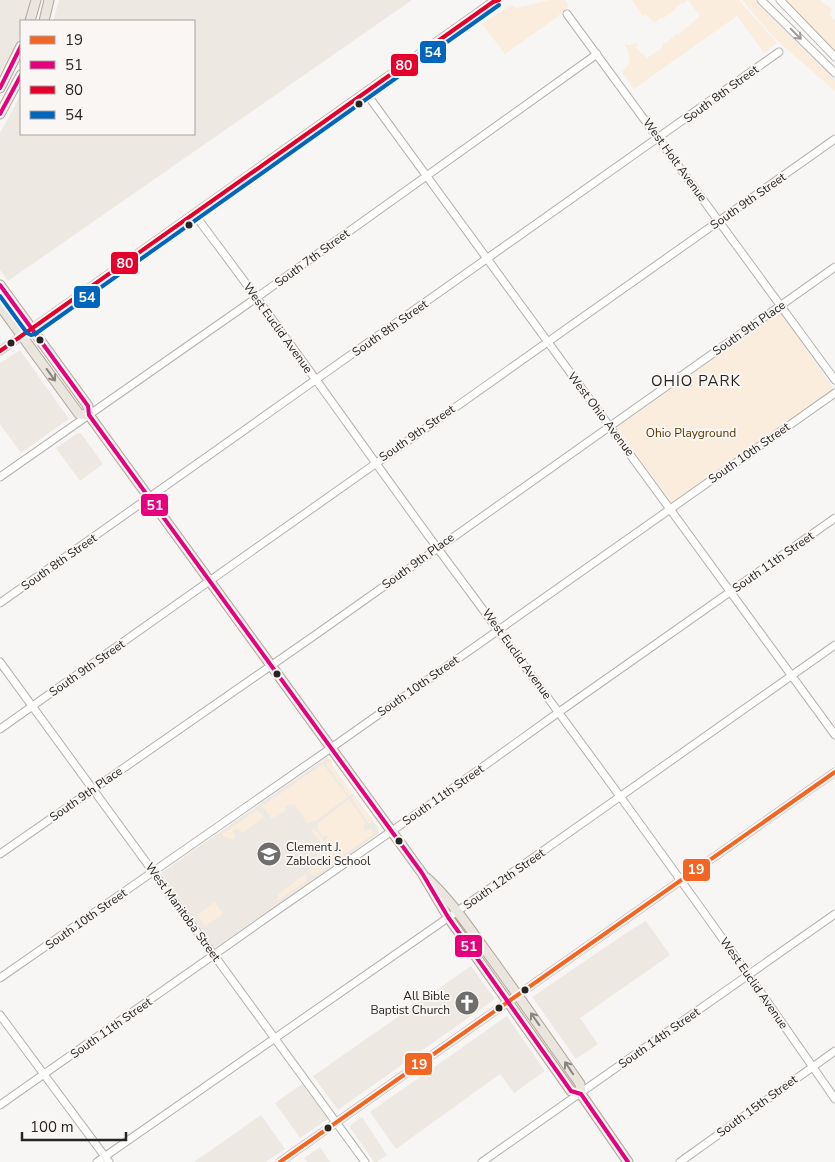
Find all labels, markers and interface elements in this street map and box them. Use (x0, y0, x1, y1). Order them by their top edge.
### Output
legend (20, 20, 195, 135)
one-way arrow (790, 28, 802, 40)
text: 19 (65, 30, 83, 50)
line badge: 54 (419, 40, 447, 64)
text: 54 (425, 43, 442, 62)
line badge: 80 (390, 53, 419, 77)
text: 51 (65, 55, 83, 75)
text: 80 (396, 56, 412, 75)
street label: South 8th Street (680, 61, 762, 127)
text: 80 (65, 80, 83, 100)
unlabelled marker (354, 99, 364, 109)
text: 54 (65, 105, 83, 125)
street label: West Holt Avenue (639, 115, 711, 205)
street label: South 9th Street (707, 168, 790, 233)
unlabelled marker (184, 220, 194, 230)
street label: South 7th Street (271, 225, 353, 291)
line badge: 80 (110, 251, 139, 275)
text: 80 (117, 254, 133, 273)
street label: West Euclid Avenue (240, 279, 316, 377)
line badge: 54 (73, 285, 101, 309)
text: 54 (79, 288, 96, 307)
street label: South 8th Street (349, 295, 432, 360)
street label: South 9th Place (709, 297, 789, 359)
unlabelled marker (35, 335, 45, 345)
unlabelled marker (6, 338, 16, 348)
one-way arrow (45, 368, 56, 382)
street label: West Ohio Avenue (564, 369, 638, 459)
district label: OHIO PARK (651, 371, 741, 391)
street label: South 9th Street (376, 400, 459, 465)
street label: South 10th Street (705, 418, 794, 487)
park label: Ohio Playground (646, 425, 736, 441)
line badge: 51 (140, 493, 169, 517)
text: 51 (147, 496, 163, 515)
street label: South 11th Street (729, 527, 818, 596)
street label: South 8th Street (18, 529, 101, 594)
street label: South 9th Place (379, 529, 457, 593)
street label: West Euclid Avenue (479, 605, 555, 703)
street label: South 9th Street (46, 635, 129, 700)
street label: South 10th Street (374, 651, 463, 720)
unlabelled marker (272, 669, 282, 679)
street label: South 11th Street (399, 760, 488, 829)
street label: South 9th Place (46, 763, 126, 825)
unlabelled marker (394, 836, 404, 846)
place label: Clement J. Zablocki School (286, 839, 371, 869)
school or university icon: Clement J. Zablocki School (256, 841, 282, 867)
street label: South 12th Street (460, 844, 549, 913)
line badge: 19 (682, 858, 711, 882)
street label: West Manitoba Street (142, 860, 225, 965)
text: 19 (688, 860, 704, 879)
street label: South 10th Street (42, 884, 131, 953)
line badge: 51 (454, 934, 483, 958)
street label: West Euclid Avenue (716, 934, 792, 1032)
text: 51 (461, 937, 477, 956)
unlabelled marker (520, 985, 530, 995)
place label: All Bible Baptist Church (370, 988, 450, 1018)
church icon: All Bible Baptist Church (454, 990, 480, 1016)
street label: South 11th Street (67, 993, 156, 1062)
unlabelled marker (494, 1003, 504, 1013)
street label: South 14th Street (615, 1003, 704, 1072)
one-way arrow (530, 1012, 540, 1026)
line badge: 19 (404, 1052, 433, 1076)
text: 19 (411, 1055, 427, 1074)
one-way arrow (564, 1061, 574, 1075)
street label: South 15th Street (713, 1071, 801, 1141)
scale bar (22, 1110, 126, 1142)
text: 100 m (30, 1117, 74, 1137)
unlabelled marker (323, 1123, 333, 1133)

